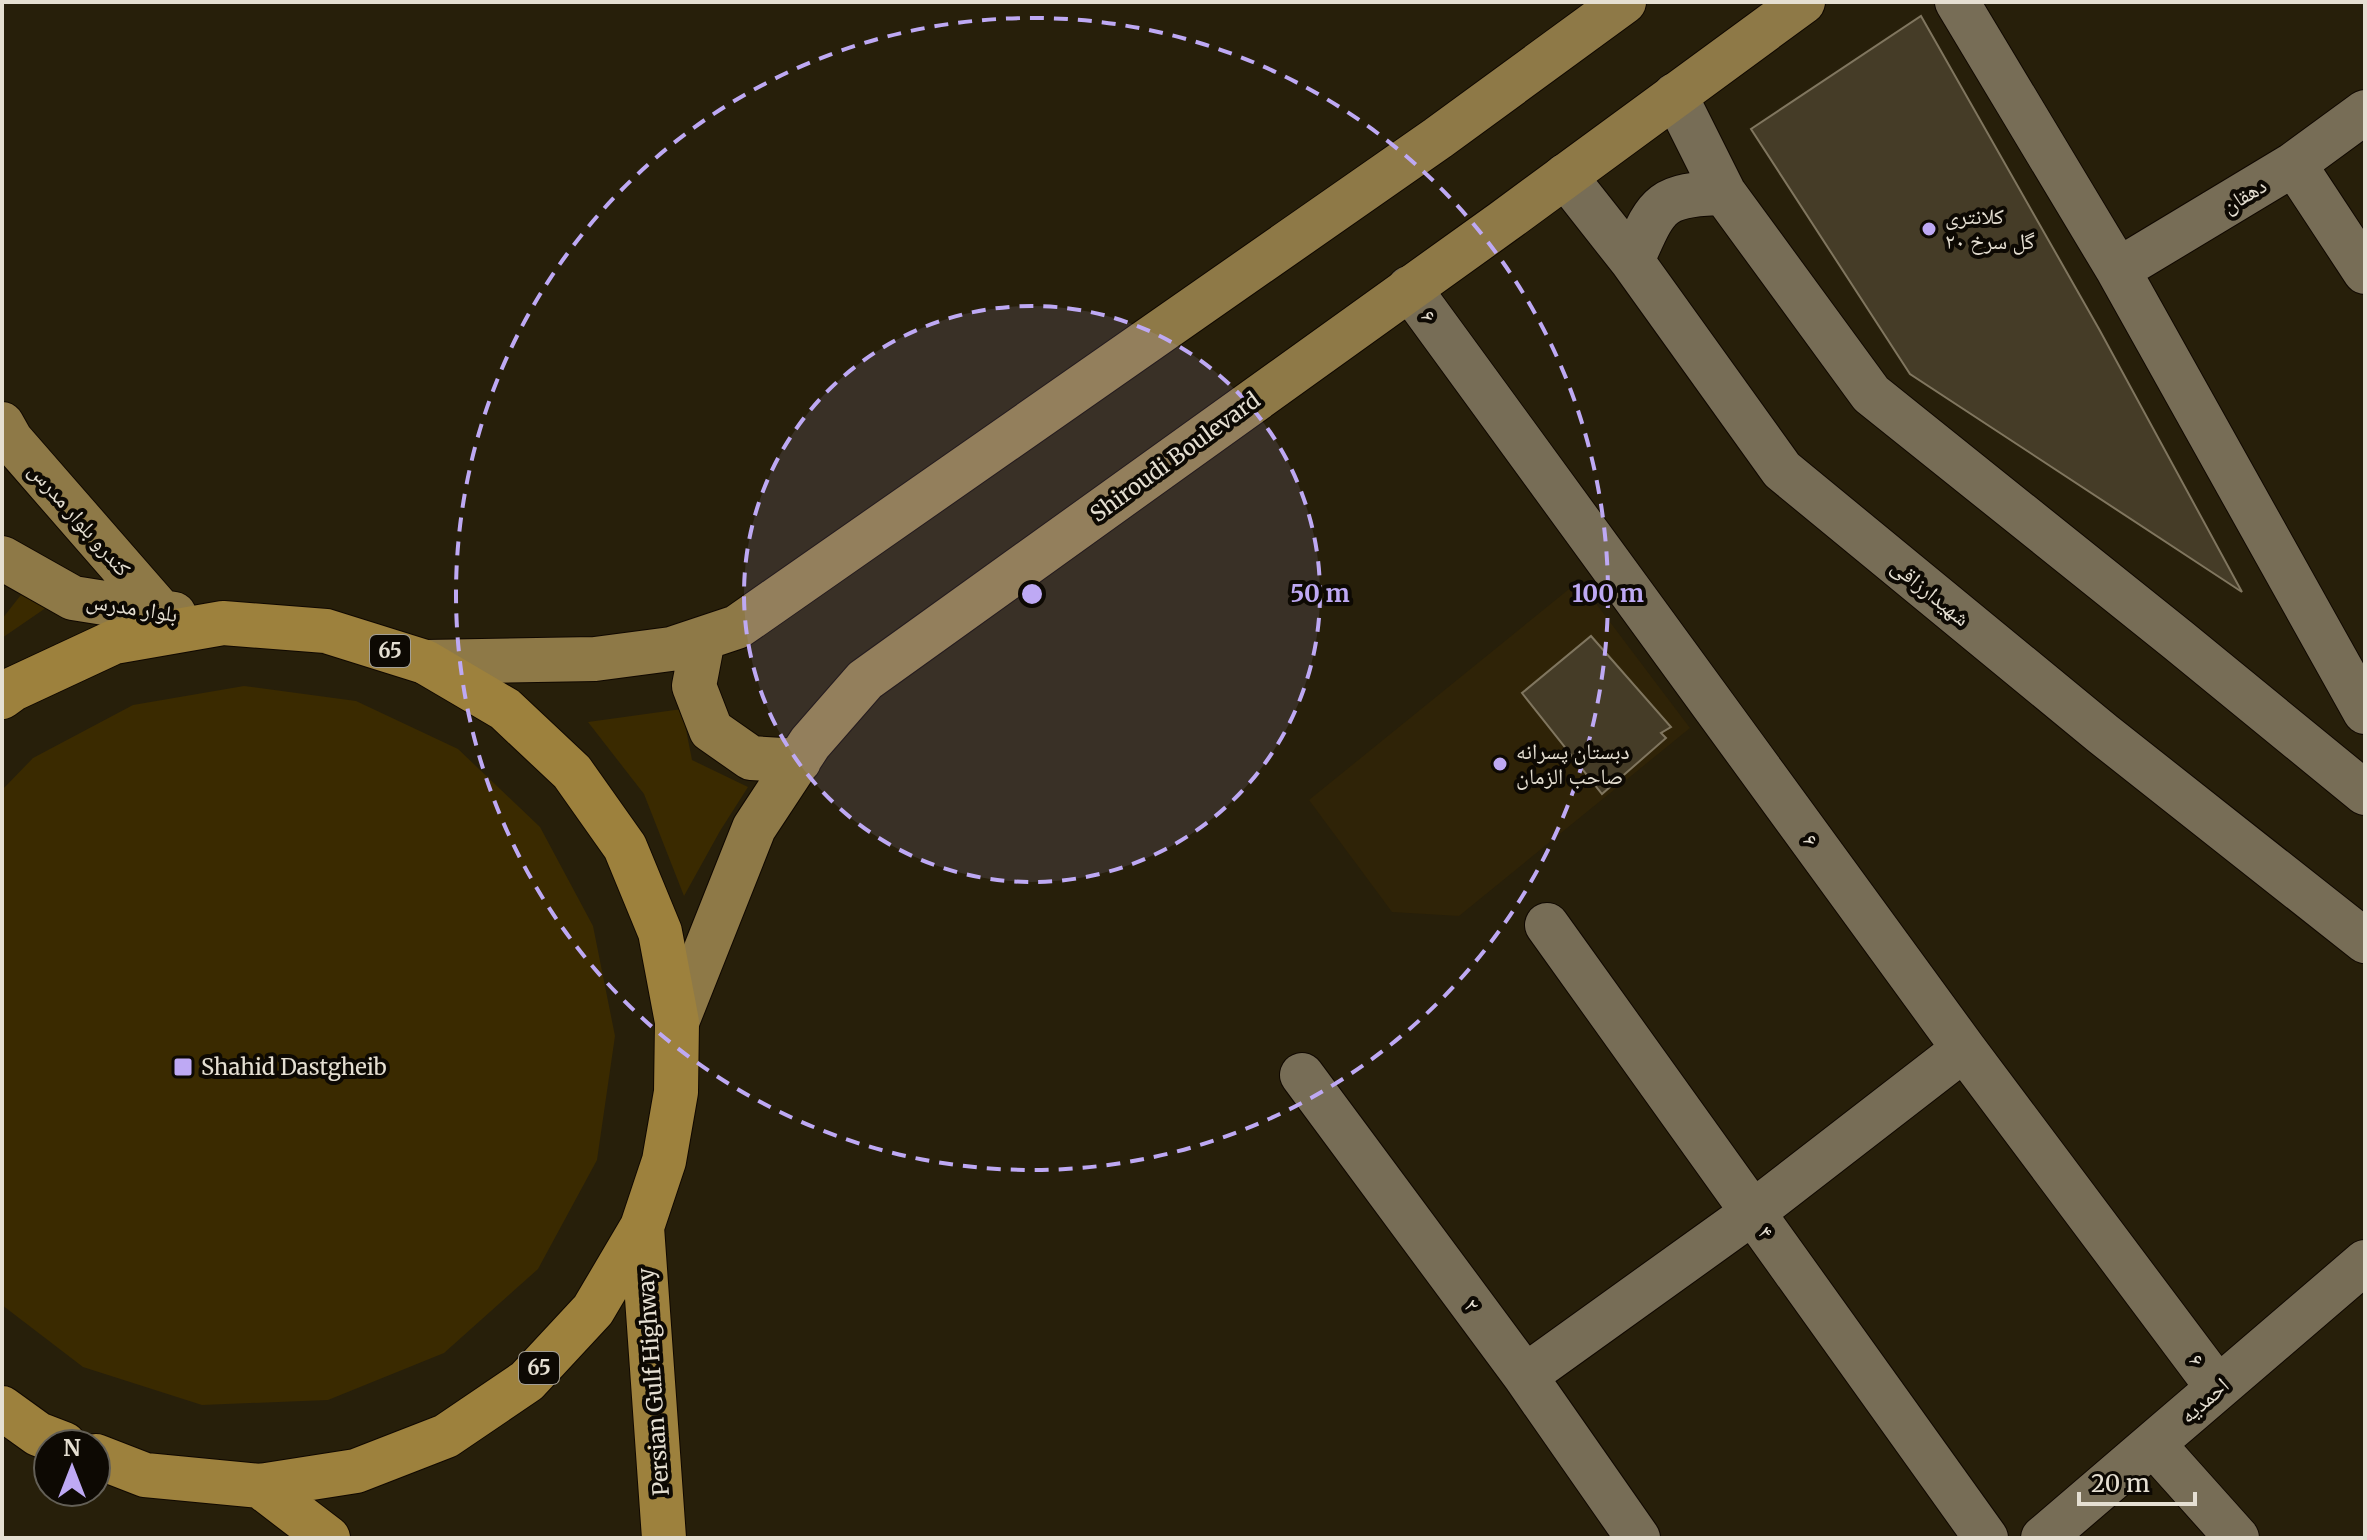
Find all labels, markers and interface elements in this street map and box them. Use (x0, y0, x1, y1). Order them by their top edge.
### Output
street label: دهقان (2217, 171, 2271, 219)
place label: کلانتری ۲۰ گل سرخ (1945, 202, 2035, 255)
marker: کلانتری ۲۰ گل سرخ (1920, 220, 1938, 238)
street label: ۶ (1415, 304, 1443, 328)
street label: Shiroudi Boulevard (1085, 386, 1265, 528)
street label: کندرو بلوار مدرس (23, 456, 137, 582)
street label: شهیدارزاقی (1886, 552, 1976, 632)
text: 50 m (1290, 578, 1350, 609)
text: 100 m (1572, 578, 1644, 609)
centre of rings (1018, 580, 1046, 608)
street label: بلوار مدرس (84, 586, 180, 628)
road number: 65 (370, 635, 410, 667)
place label: دبستان پسرانه صاحب الزمان (1516, 737, 1630, 790)
marker: دبستان پسرانه صاحب الزمان (1491, 755, 1509, 773)
street label: ۶ (1797, 828, 1825, 852)
place label: Shahid Dastgheib (201, 1053, 387, 1081)
marker: Shahid Dastgheib (172, 1056, 194, 1078)
street label: ۴ (1752, 1220, 1780, 1244)
street label: Persian Gulf Highway (631, 1267, 675, 1497)
street label: ۲ (1458, 1293, 1486, 1317)
street label: ۶ (2183, 1348, 2211, 1372)
road number: 65 (519, 1352, 559, 1384)
street label: احمدیه (2174, 1371, 2234, 1429)
north arrow (32, 1428, 112, 1508)
text: N (63, 1434, 81, 1462)
scale bar (2079, 1456, 2195, 1506)
text: 20 m (2091, 1468, 2150, 1499)

